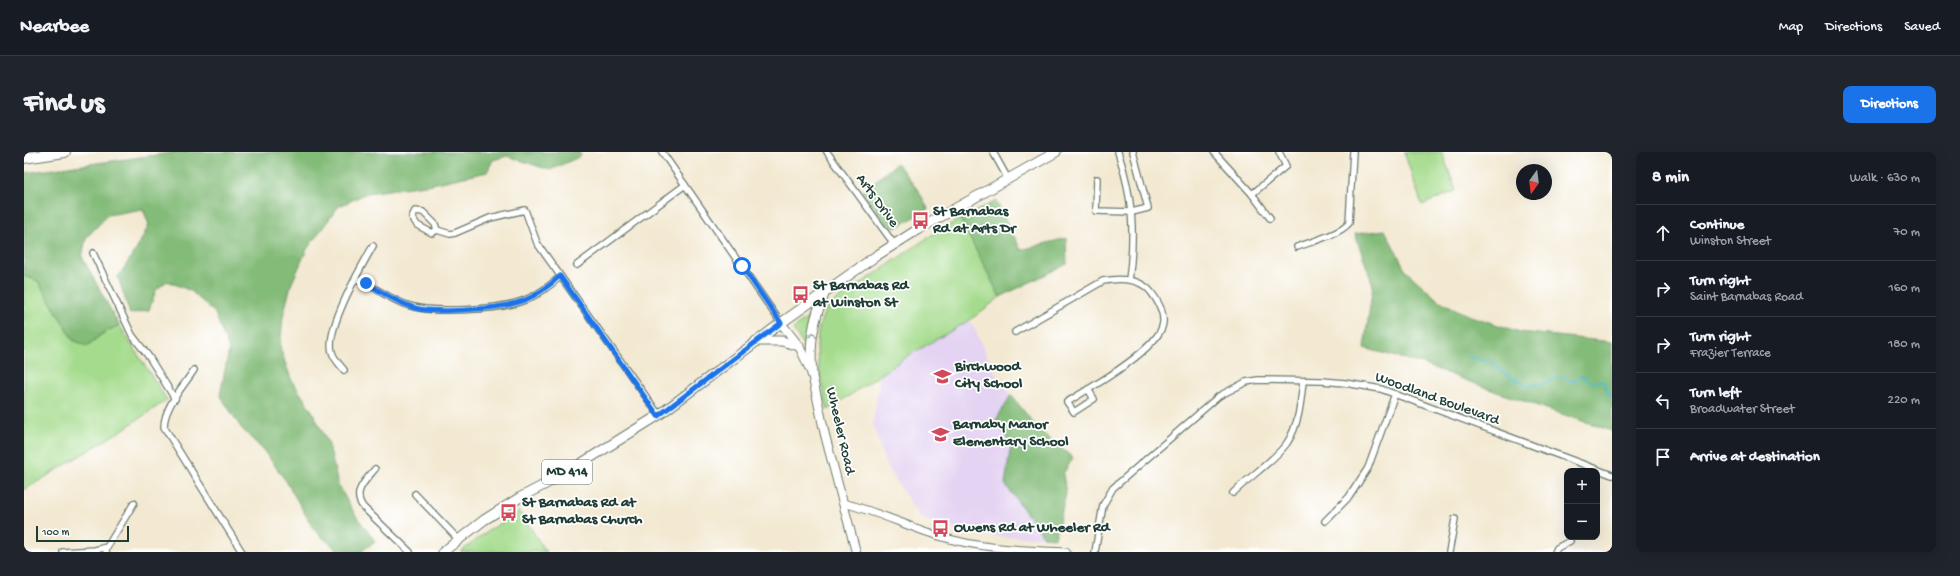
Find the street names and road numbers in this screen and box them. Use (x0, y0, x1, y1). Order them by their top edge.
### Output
street label: Arts Drive (851, 171, 903, 232)
street label: Woodland Boulevard (1372, 368, 1503, 430)
street label: Wheeler Road (821, 386, 859, 478)
road number: MD 414 (542, 460, 592, 484)

